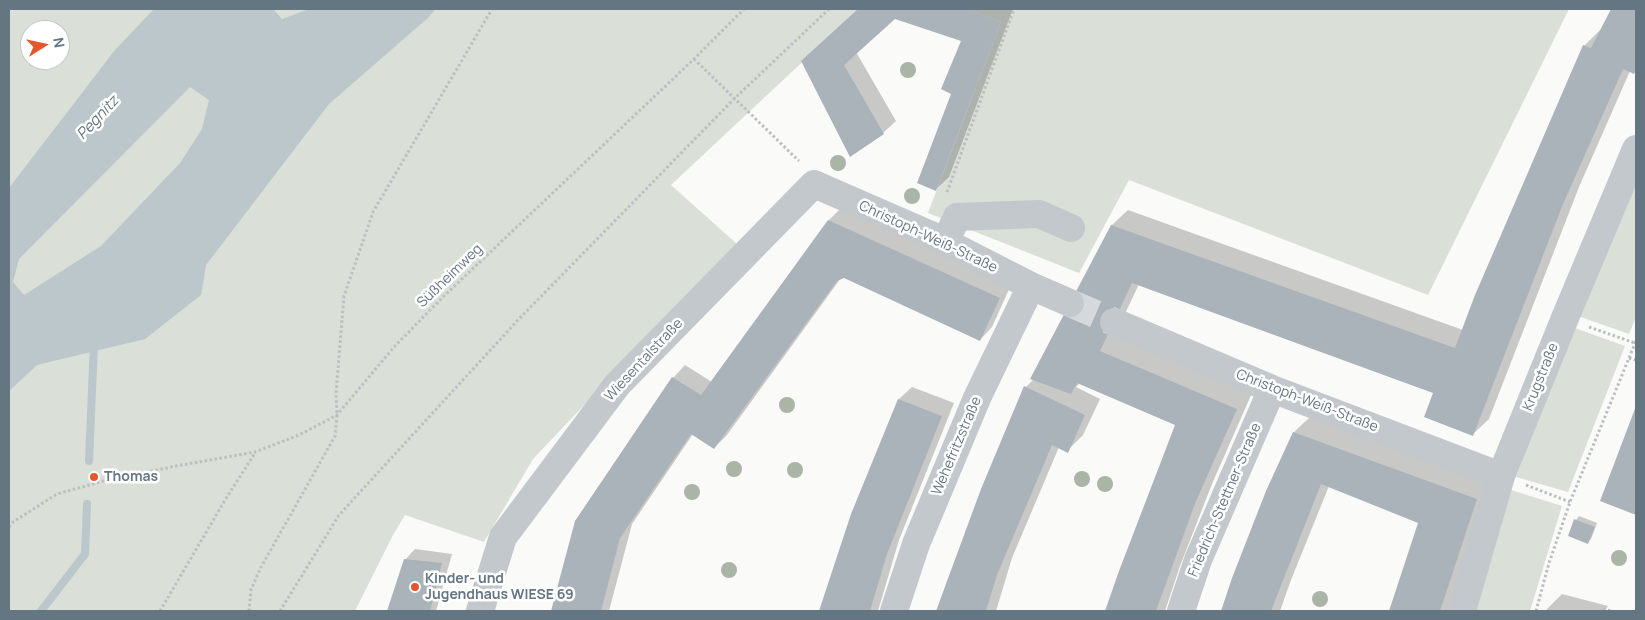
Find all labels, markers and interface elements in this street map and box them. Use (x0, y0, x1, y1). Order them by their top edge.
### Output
north arrow (20, 20, 70, 70)
text: N (49, 36, 70, 49)
water label: Pegnitz (73, 92, 123, 144)
street label: Christoph-Weiß-Straße (856, 198, 1000, 276)
street label: Süßheimweg (414, 241, 486, 311)
street label: Wiesentalstraße (601, 315, 687, 405)
street label: Krugstraße (1520, 340, 1562, 414)
street label: Christoph-Weiß-Straße (1234, 366, 1380, 436)
street label: Wehefritzstraße (929, 394, 985, 498)
street label: Friedrich-Stettner-Straße (1185, 421, 1265, 579)
place label: Thomas (104, 469, 158, 485)
marker: Thomas (88, 471, 100, 483)
place label: Kinder- und Jugendhaus WIESE 69 (425, 571, 574, 604)
marker: Kinder- und Jugendhaus WIESE 69 (409, 581, 421, 593)

